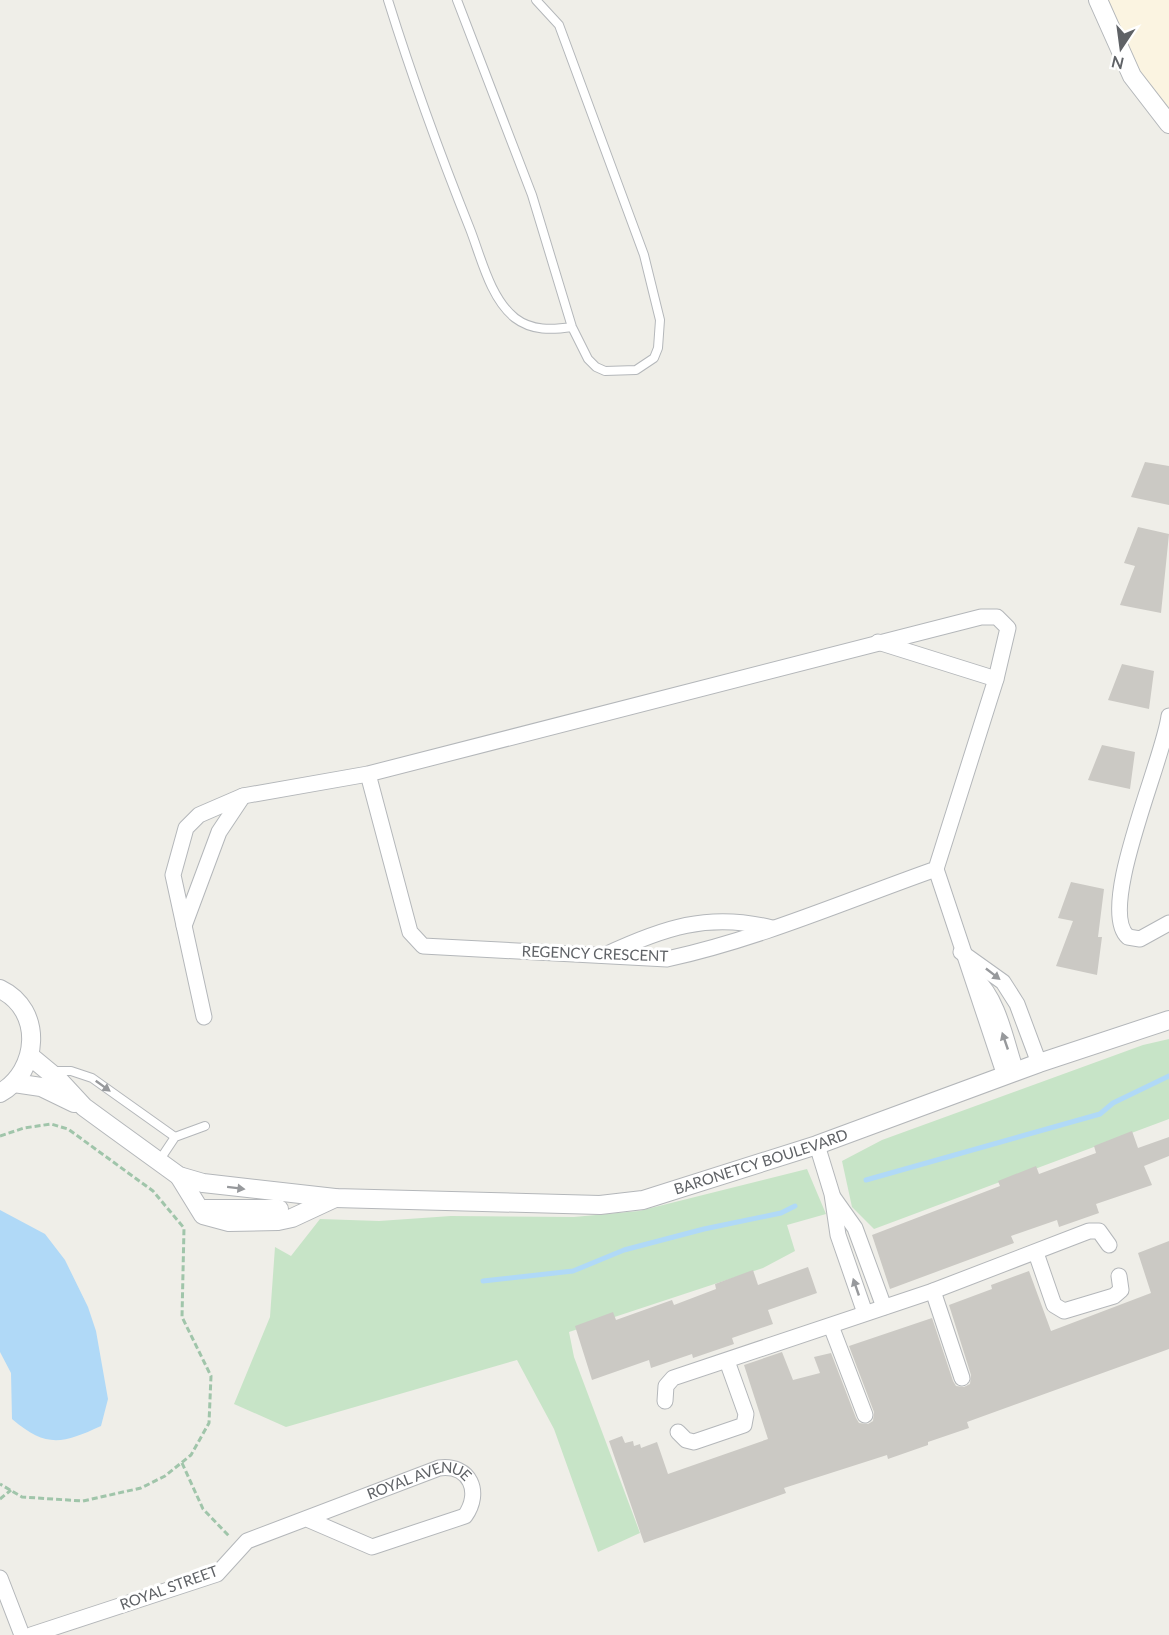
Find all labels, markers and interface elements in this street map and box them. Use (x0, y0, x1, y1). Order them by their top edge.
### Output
north arrow (1091, 18, 1151, 78)
text: N (1109, 52, 1126, 74)
street label: REGENCY CRESCENT (521, 941, 669, 965)
one-way arrow (985, 968, 1001, 981)
one-way arrow (1000, 1032, 1010, 1050)
one-way arrow (95, 1080, 110, 1092)
street label: BARONETCY BOULEVARD (672, 1124, 850, 1198)
one-way arrow (226, 1183, 245, 1192)
one-way arrow (851, 1278, 861, 1296)
street label: ROYAL AVENUE (364, 1457, 476, 1503)
street label: ROYAL STREET (117, 1561, 220, 1613)

